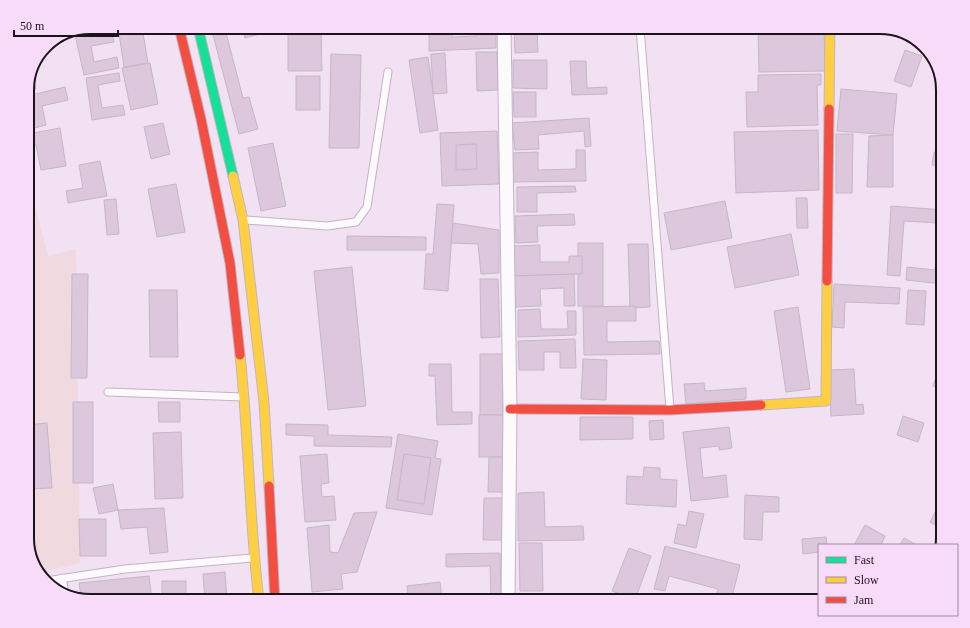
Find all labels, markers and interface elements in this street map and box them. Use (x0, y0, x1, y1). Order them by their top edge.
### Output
scale bar (14, 12, 118, 38)
text: 50 m (20, 19, 45, 33)
legend (818, 544, 958, 616)
text: Fast (854, 553, 875, 567)
text: Slow (854, 573, 879, 587)
text: Jam (854, 593, 874, 607)

